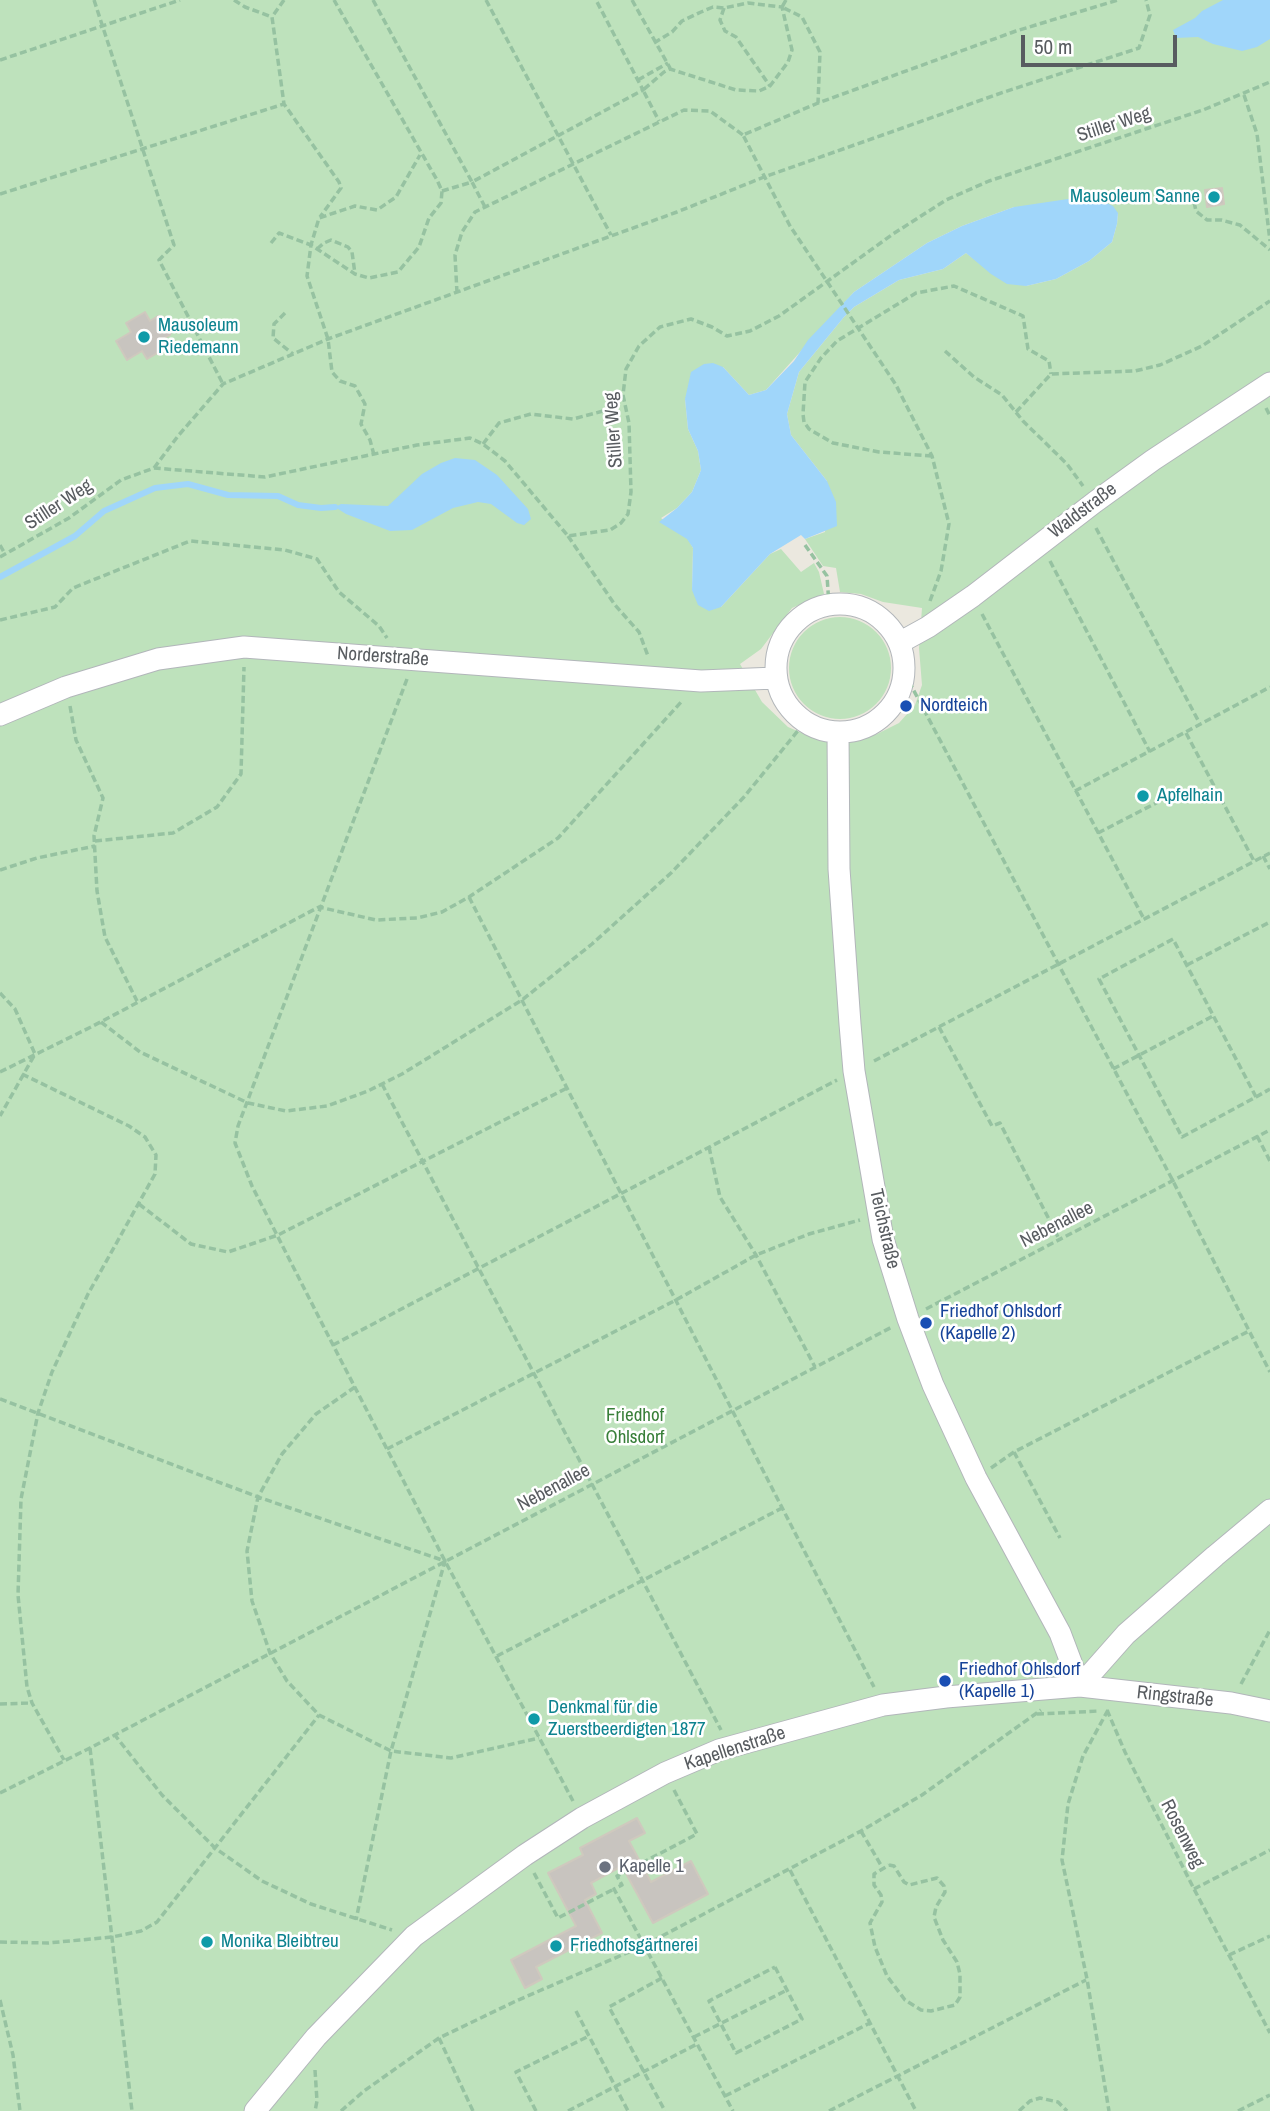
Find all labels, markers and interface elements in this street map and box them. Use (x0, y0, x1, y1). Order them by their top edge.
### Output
scale bar (1025, 21, 1181, 65)
text: 50 m (1034, 32, 1072, 61)
street label: Stiller Weg (1074, 102, 1154, 148)
place label: Mausoleum Sanne (1070, 186, 1200, 208)
marker: Mausoleum Sanne (1206, 189, 1222, 205)
place label: Mausoleum Riedemann (158, 315, 239, 359)
marker: Mausoleum Riedemann (136, 329, 152, 345)
street label: Stiller Weg (600, 391, 628, 469)
street label: Stiller Weg (21, 475, 97, 535)
street label: Waldstraße (1045, 478, 1121, 544)
street label: Norderstraße (336, 642, 430, 672)
place label: Nordteich (920, 695, 988, 717)
marker: Nordteich (898, 698, 914, 714)
place label: Apfelhain (1157, 785, 1223, 807)
marker: Apfelhain (1135, 788, 1151, 804)
street label: Teichstraße (864, 1187, 904, 1271)
street label: Nebenallee (1017, 1197, 1097, 1253)
place label: Friedhof Ohlsdorf (Kapelle 2) (940, 1301, 1061, 1345)
marker: Friedhof Ohlsdorf (Kapelle 2) (918, 1315, 934, 1331)
park label: Friedhof Ohlsdorf (606, 1405, 664, 1449)
street label: Nebenallee (514, 1459, 594, 1517)
place label: Friedhof Ohlsdorf (Kapelle 1) (959, 1659, 1080, 1703)
marker: Friedhof Ohlsdorf (Kapelle 1) (937, 1673, 953, 1689)
street label: Ringstraße (1135, 1682, 1215, 1712)
place label: Denkmal für die Zuerstbeerdigten 1877 (548, 1697, 706, 1741)
marker: Denkmal für die Zuerstbeerdigten 1877 (526, 1711, 542, 1727)
street label: Kapellenstraße (682, 1722, 788, 1776)
street label: Rosenweg (1155, 1796, 1209, 1872)
place label: Kapelle 1 (619, 1856, 684, 1878)
marker: Kapelle 1 (597, 1859, 613, 1875)
place label: Monika Bleibtreu (221, 1931, 339, 1953)
marker: Monika Bleibtreu (199, 1934, 215, 1950)
place label: Friedhofsgärtnerei (570, 1935, 698, 1957)
marker: Friedhofsgärtnerei (548, 1938, 564, 1954)

